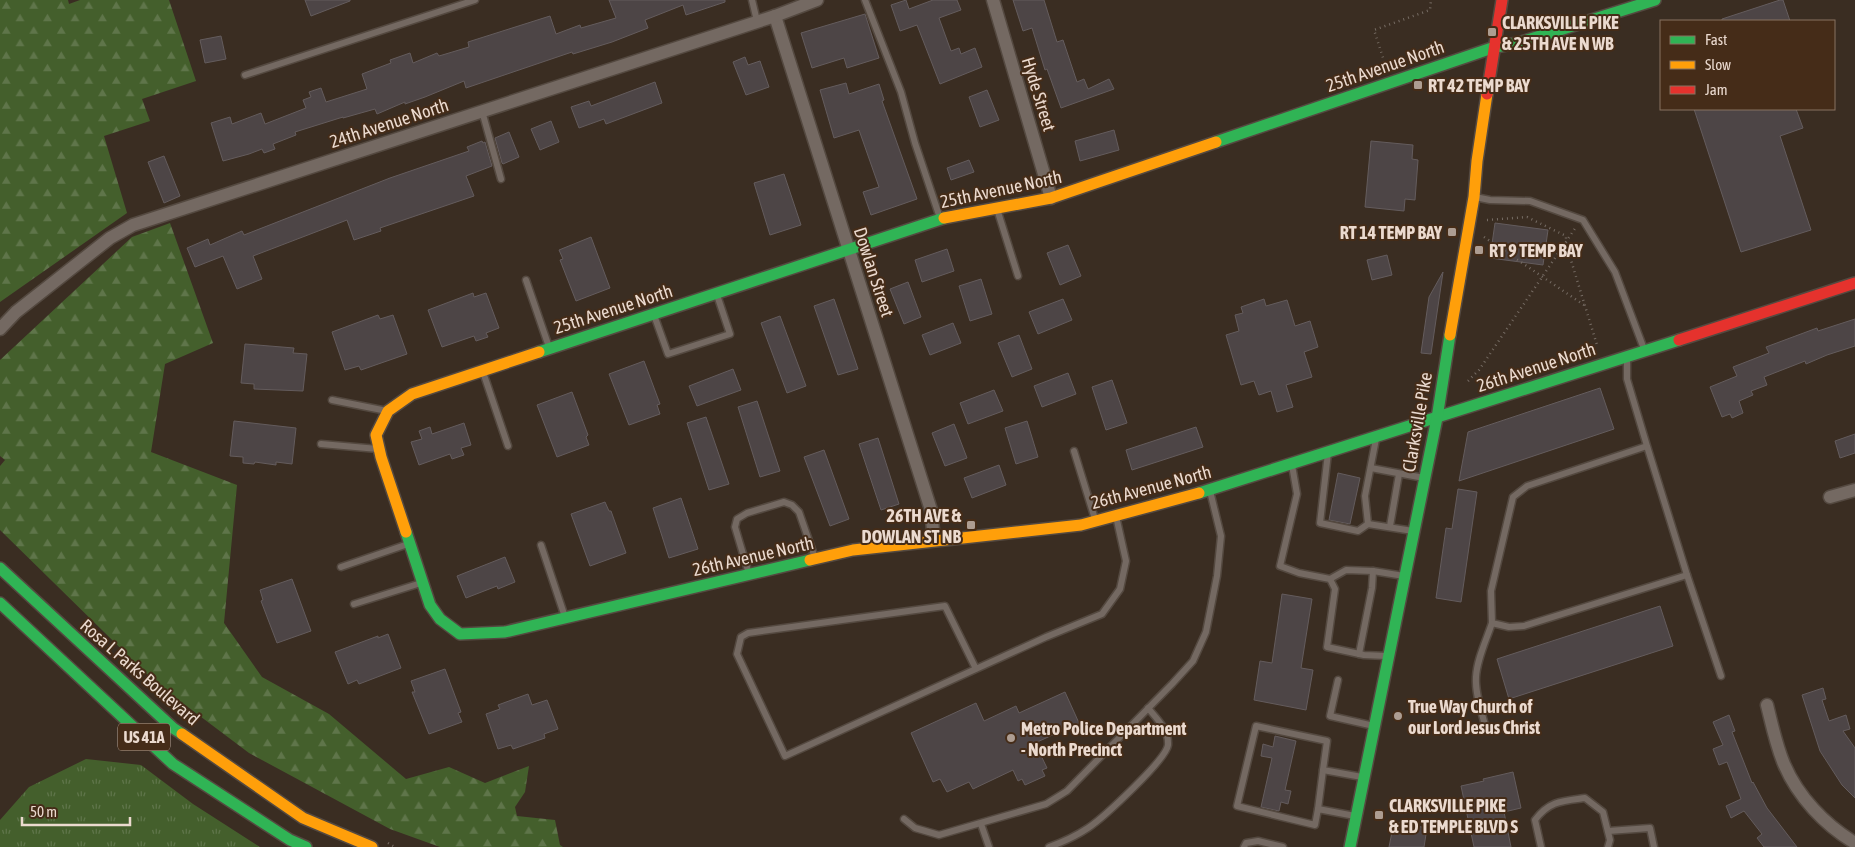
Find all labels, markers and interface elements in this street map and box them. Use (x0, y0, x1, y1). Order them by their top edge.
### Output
place label: CLARKSVILLE PIKE & 25TH AVE N WB (1502, 12, 1619, 54)
legend (1660, 20, 1835, 110)
marker: CLARKSVILLE PIKE & 25TH AVE N WB (1486, 26, 1498, 38)
text: Fast (1705, 31, 1727, 48)
street label: 25th Avenue North (1323, 36, 1447, 96)
street label: Hyde Street (1018, 54, 1060, 134)
text: Slow (1705, 56, 1731, 73)
place label: RT 42 TEMP BAY (1428, 75, 1531, 96)
marker: RT 42 TEMP BAY (1412, 79, 1424, 91)
text: Jam (1705, 81, 1728, 98)
street label: 24th Avenue North (327, 94, 451, 152)
street label: 25th Avenue North (938, 166, 1064, 212)
place label: RT 14 TEMP BAY (1340, 222, 1443, 243)
street label: Dowlan Street (850, 225, 898, 319)
marker: RT 14 TEMP BAY (1446, 226, 1458, 238)
place label: RT 9 TEMP BAY (1489, 240, 1584, 261)
marker: RT 9 TEMP BAY (1473, 244, 1485, 256)
street label: 25th Avenue North (551, 280, 675, 338)
street label: 26th Avenue North (1474, 338, 1598, 396)
street label: Clarksville Pike (1398, 371, 1436, 473)
street label: 26th Avenue North (1089, 461, 1213, 513)
place label: 26TH AVE & DOWLAN ST NB (862, 505, 962, 547)
marker: 26TH AVE & DOWLAN ST NB (965, 519, 977, 531)
street label: 26th Avenue North (690, 532, 816, 580)
street label: Rosa L Parks Boulevard (76, 615, 204, 729)
place label: True Way Church of our Lord Jesus Christ (1408, 696, 1541, 738)
marker: True Way Church of our Lord Jesus Christ (1392, 710, 1404, 722)
place label: Metro Police Department - North Precinct (1021, 718, 1187, 760)
road number: US 41A (118, 724, 170, 750)
marker: Metro Police Department - North Precinct (1005, 732, 1017, 744)
scale bar (22, 794, 130, 826)
place label: CLARKSVILLE PIKE & ED TEMPLE BLVD S (1389, 795, 1518, 837)
text: 50 m (30, 803, 57, 820)
marker: CLARKSVILLE PIKE & ED TEMPLE BLVD S (1373, 809, 1385, 821)

